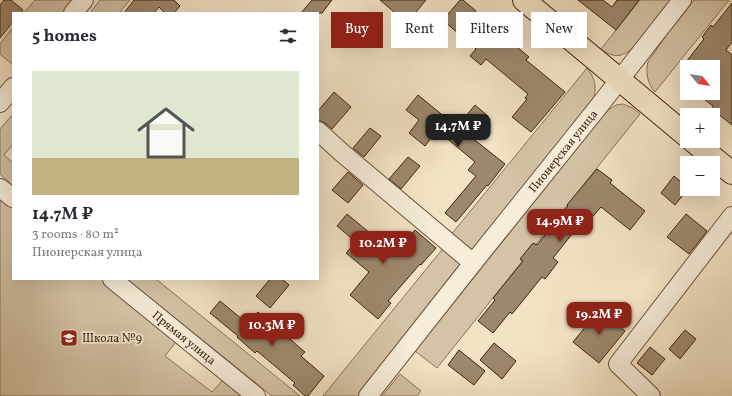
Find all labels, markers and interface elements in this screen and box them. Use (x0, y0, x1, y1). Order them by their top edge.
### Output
chip: Buy (331, 12, 383, 48)
chip: Rent (391, 12, 448, 48)
chip: Filters (456, 12, 523, 48)
chip: New (531, 12, 587, 48)
text: 5 homes (32, 25, 97, 48)
icon: filters (277, 25, 299, 47)
north arrow (680, 60, 720, 100)
map controls (680, 60, 720, 196)
icon: home (130, 97, 202, 169)
street label: Пионерская улица (525, 107, 602, 196)
button: + (680, 108, 720, 148)
pin: 14.7M ₽ (421, 114, 495, 148)
text: 14.7M ₽ (435, 118, 481, 136)
button: − (680, 156, 720, 196)
text: 14.7M ₽ (32, 203, 93, 226)
pin: 14.9M ₽ (523, 209, 597, 243)
text: 14.9M ₽ (536, 213, 584, 231)
text: 3 rooms · 80 m² (32, 226, 119, 244)
pin: 10.2M ₽ (346, 231, 420, 265)
text: 10.2M ₽ (359, 235, 407, 253)
text: Пионерская улица (32, 244, 142, 262)
pin: 19.2M ₽ (562, 302, 636, 336)
text: 19.2M ₽ (576, 306, 622, 324)
street label: Прямая улица (148, 308, 219, 369)
pin: 10.3M ₽ (235, 313, 309, 347)
text: 10.3M ₽ (248, 317, 296, 335)
school or university icon: Школа №9 (59, 328, 79, 348)
place label: Школа №9 (82, 331, 142, 347)

